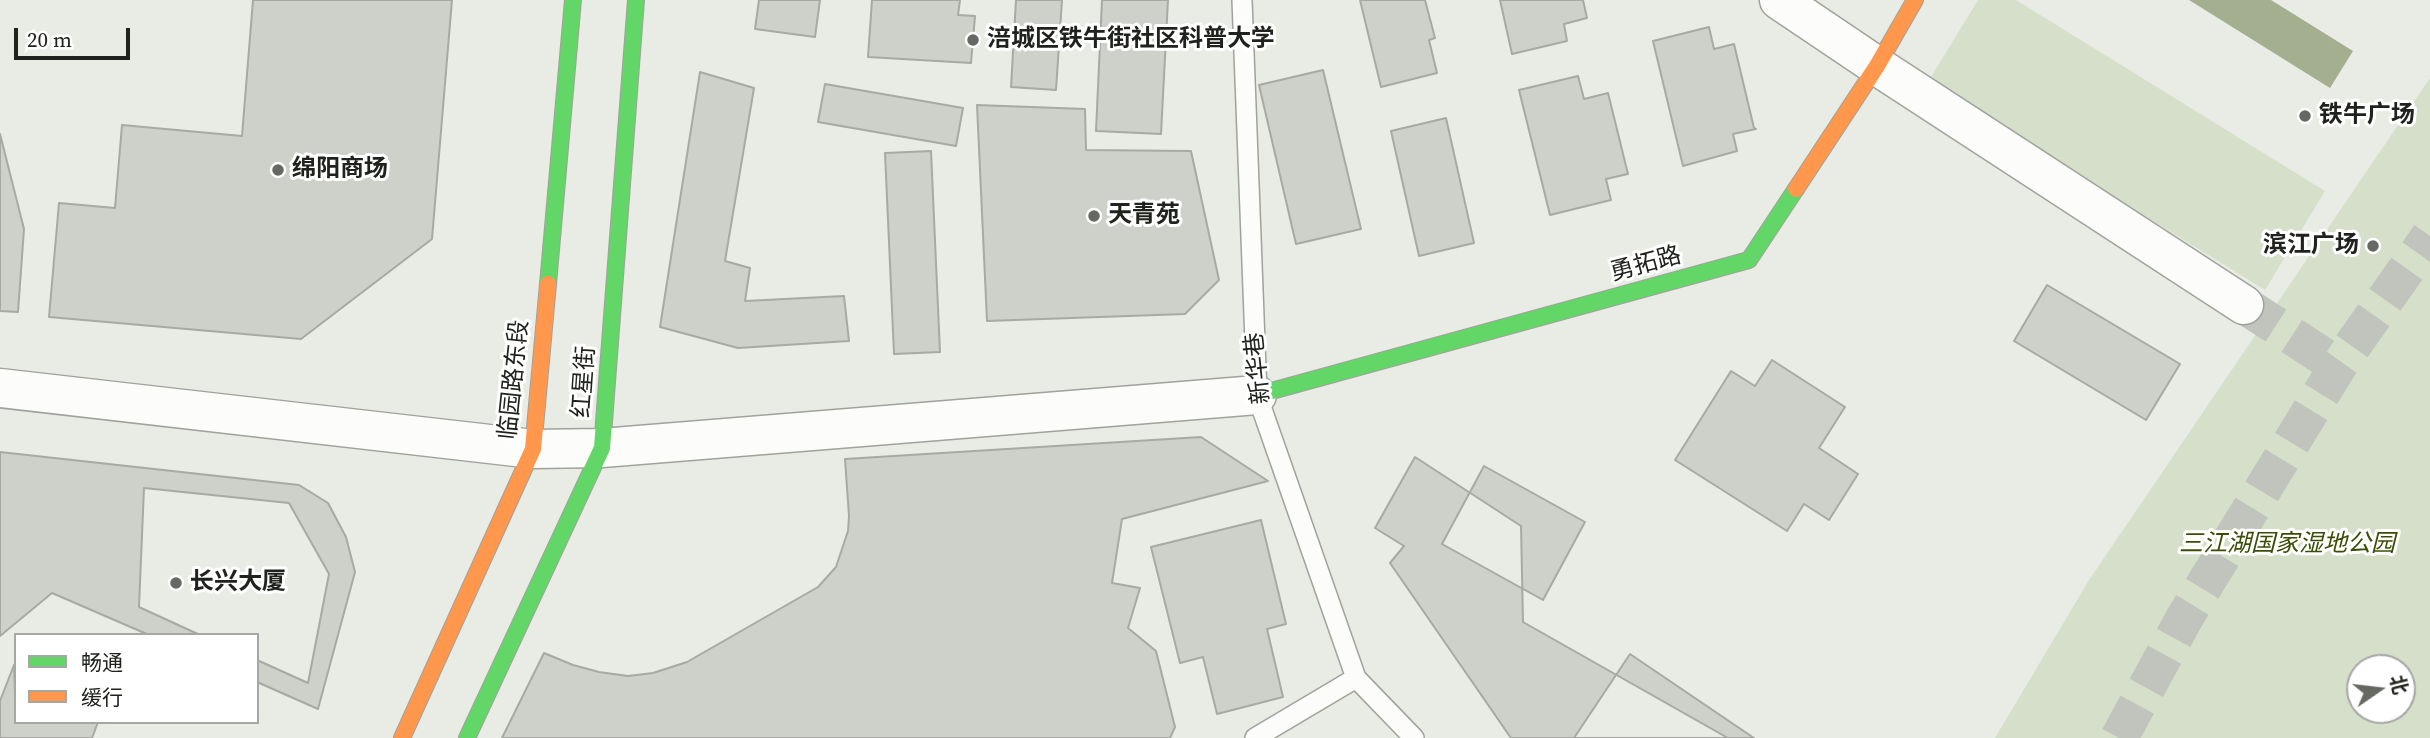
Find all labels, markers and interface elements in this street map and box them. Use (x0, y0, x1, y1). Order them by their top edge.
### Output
scale bar (18, 14, 133, 58)
text: 20 m (27, 25, 72, 54)
place label: 涪城区铁牛街社区科普大学 (987, 26, 1275, 54)
marker: 涪城区铁牛街社区科普大学 (965, 32, 981, 48)
place label: 铁牛广场 (2319, 102, 2415, 130)
marker: 铁牛广场 (2297, 108, 2313, 124)
place label: 绵阳商场 (292, 156, 388, 184)
marker: 绵阳商场 (270, 162, 286, 178)
place label: 天青苑 (1108, 202, 1180, 230)
marker: 天青苑 (1086, 208, 1102, 224)
place label: 滨江广场 (2263, 232, 2359, 260)
marker: 滨江广场 (2365, 238, 2381, 254)
street label: 勇拓路 (1607, 242, 1685, 288)
street label: 临园路东段 (494, 319, 536, 441)
street label: 新华巷 (1241, 331, 1277, 405)
street label: 红星街 (568, 345, 602, 419)
park label: 三江湖国家湿地公园 (2179, 531, 2395, 559)
place label: 长兴大厦 (190, 569, 286, 597)
marker: 长兴大厦 (168, 575, 184, 591)
legend (14, 633, 259, 724)
text: 畅通 (81, 648, 123, 677)
north arrow (2346, 654, 2416, 724)
text: 北 (2385, 672, 2414, 697)
text: 缓行 (81, 683, 123, 712)

